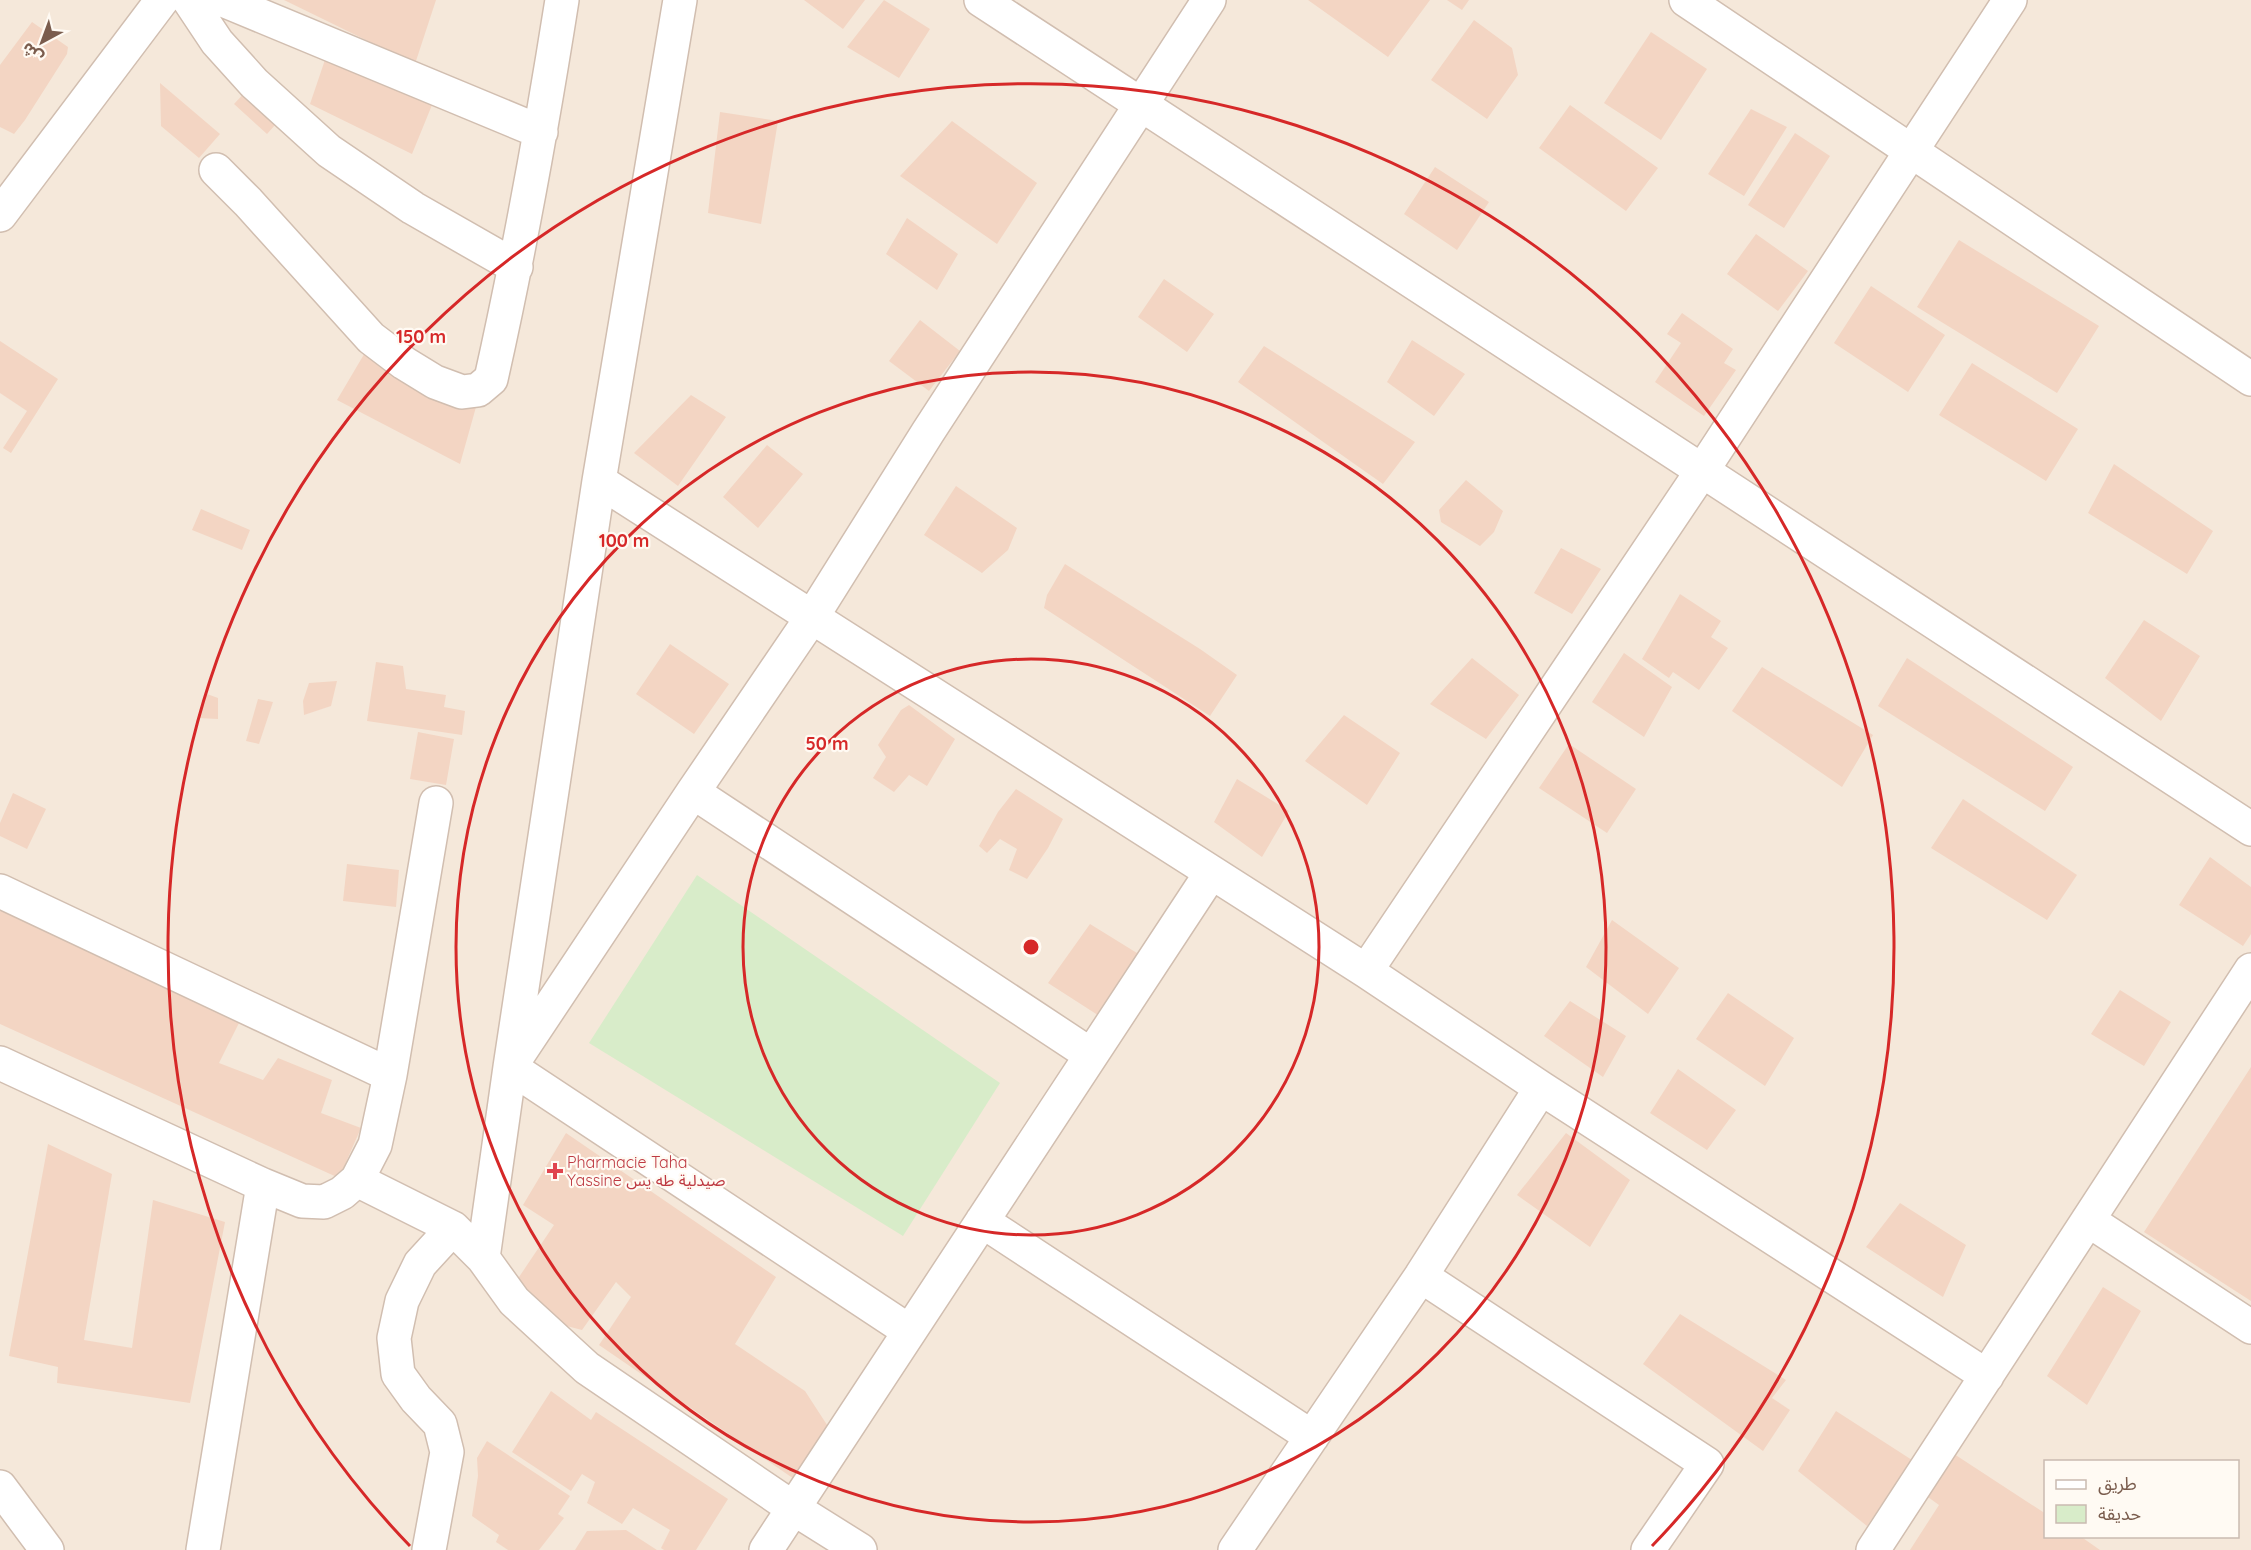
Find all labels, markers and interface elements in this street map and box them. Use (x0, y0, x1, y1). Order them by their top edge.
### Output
north arrow (12, 12, 72, 72)
text: ش (17, 39, 47, 68)
text: 150 m (396, 325, 446, 348)
text: 100 m (599, 529, 649, 552)
text: 50 m (805, 732, 849, 755)
centre of rings (1021, 937, 1041, 957)
place label: Pharmacie Taha Yassine صيدلية طه يس (567, 1152, 725, 1190)
marker: Pharmacie Taha Yassine صيدلية طه يس (548, 1164, 562, 1178)
legend (2044, 1460, 2239, 1538)
text: طريق (2098, 1472, 2137, 1495)
text: حديقة (2098, 1502, 2141, 1525)

